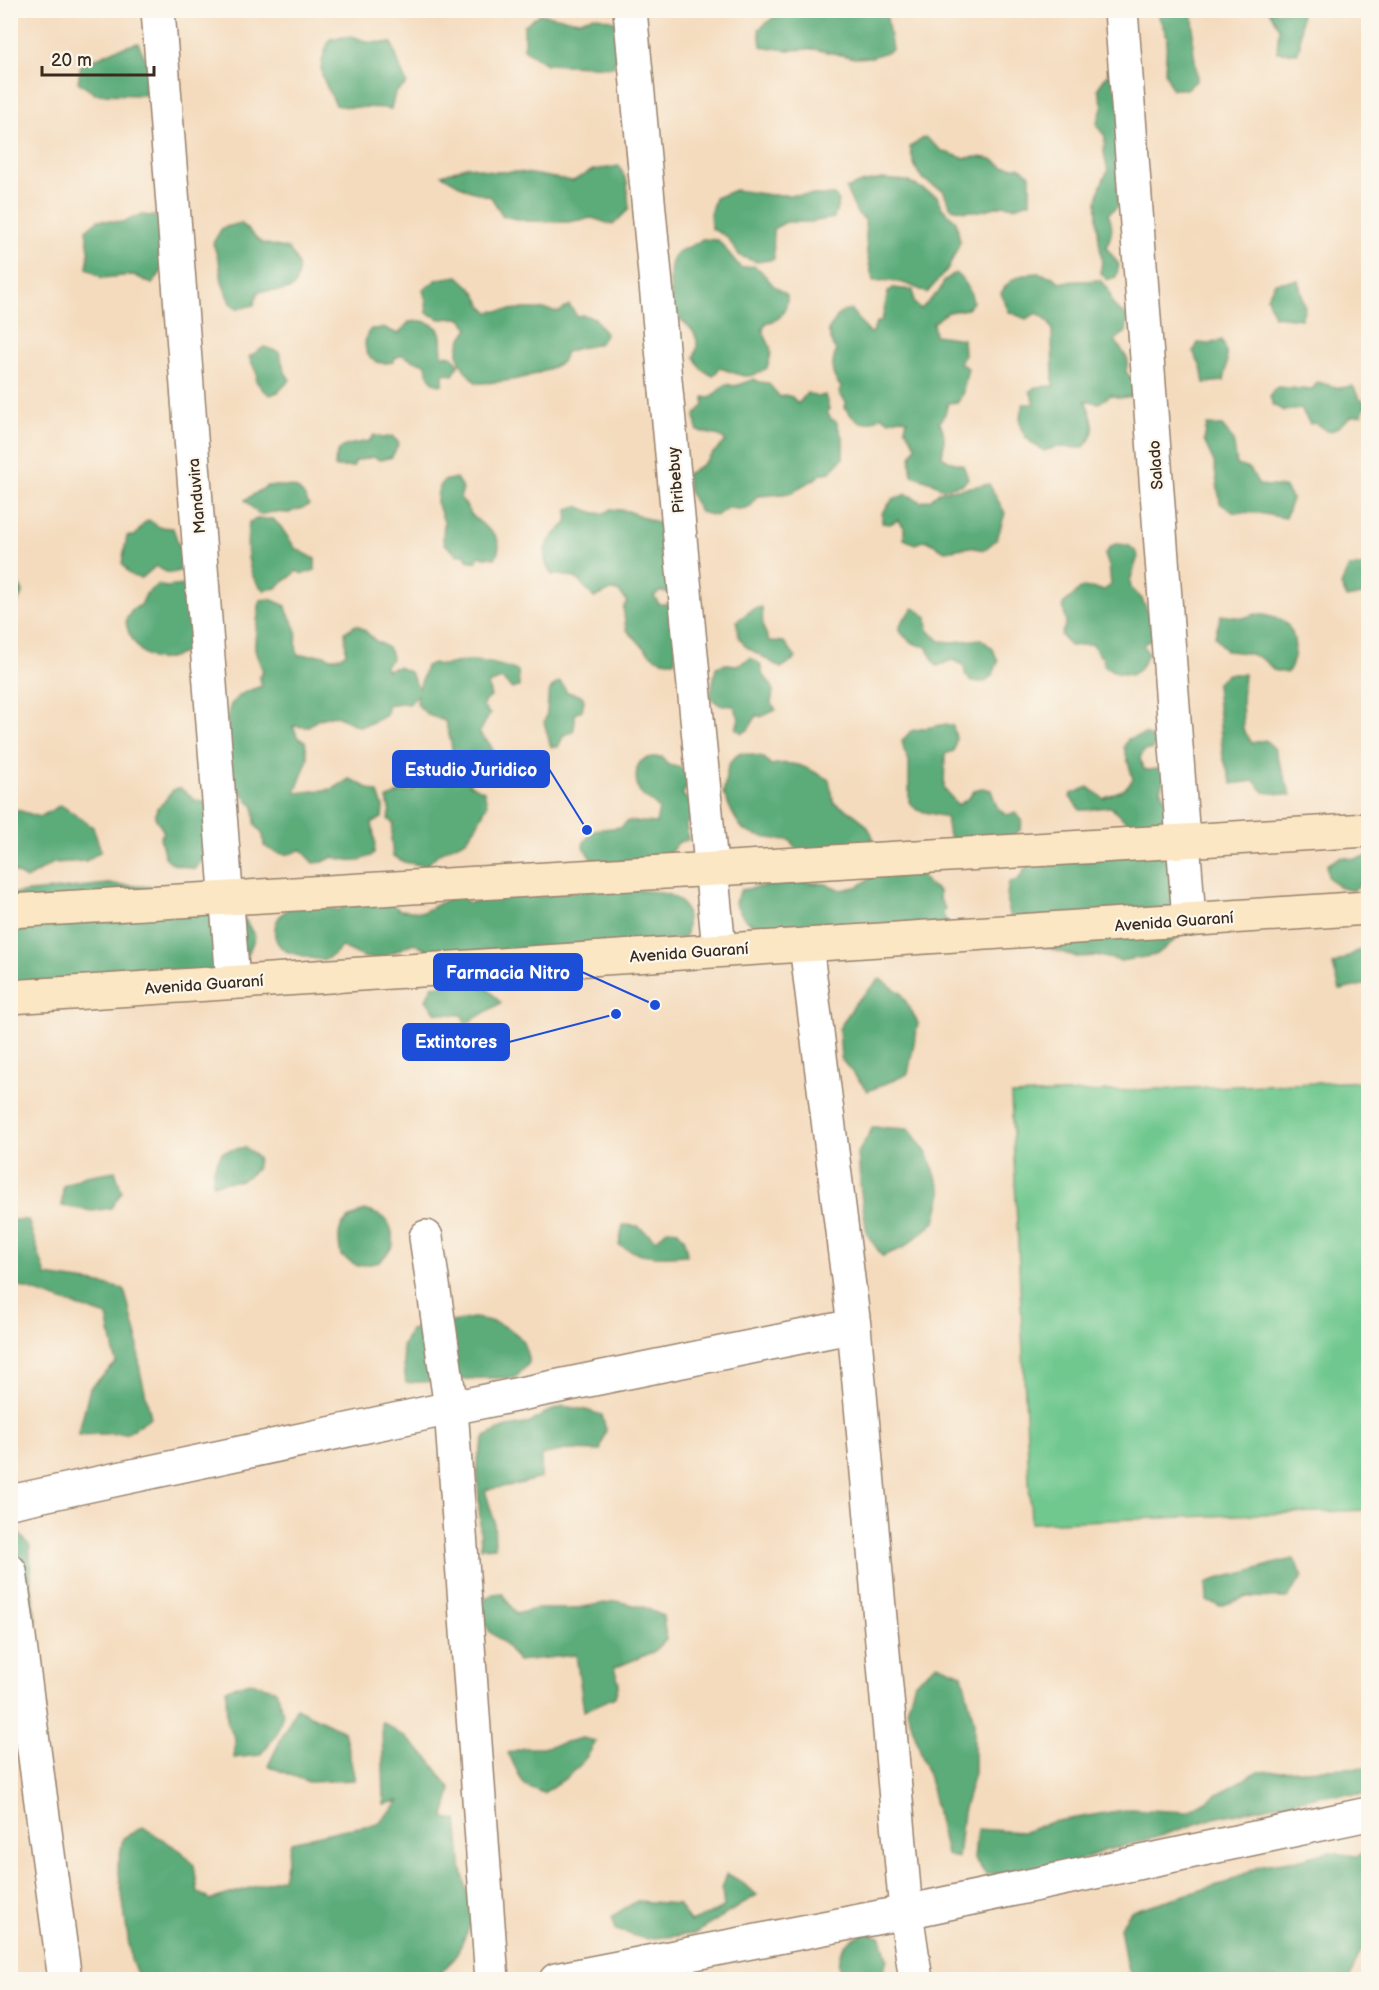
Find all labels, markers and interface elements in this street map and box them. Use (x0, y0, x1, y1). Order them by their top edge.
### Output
scale bar (42, 39, 154, 77)
text: 20 m (51, 50, 92, 71)
street label: Salado (1145, 440, 1168, 490)
street label: Piribebuy (664, 445, 689, 514)
street label: Manduvira (185, 457, 210, 535)
callout: Estudio Juridico (393, 751, 549, 787)
text: Estudio Juridico (405, 760, 537, 781)
street label: Avenida Guaraní (1114, 909, 1234, 936)
street label: Avenida Guaraní (629, 940, 749, 967)
callout: Farmacia Nitro (434, 954, 582, 990)
text: Farmacia Nitro (446, 963, 570, 984)
street label: Avenida Guaraní (144, 972, 264, 999)
callout: Extintores (403, 1024, 509, 1060)
text: Extintores (415, 1032, 497, 1053)

